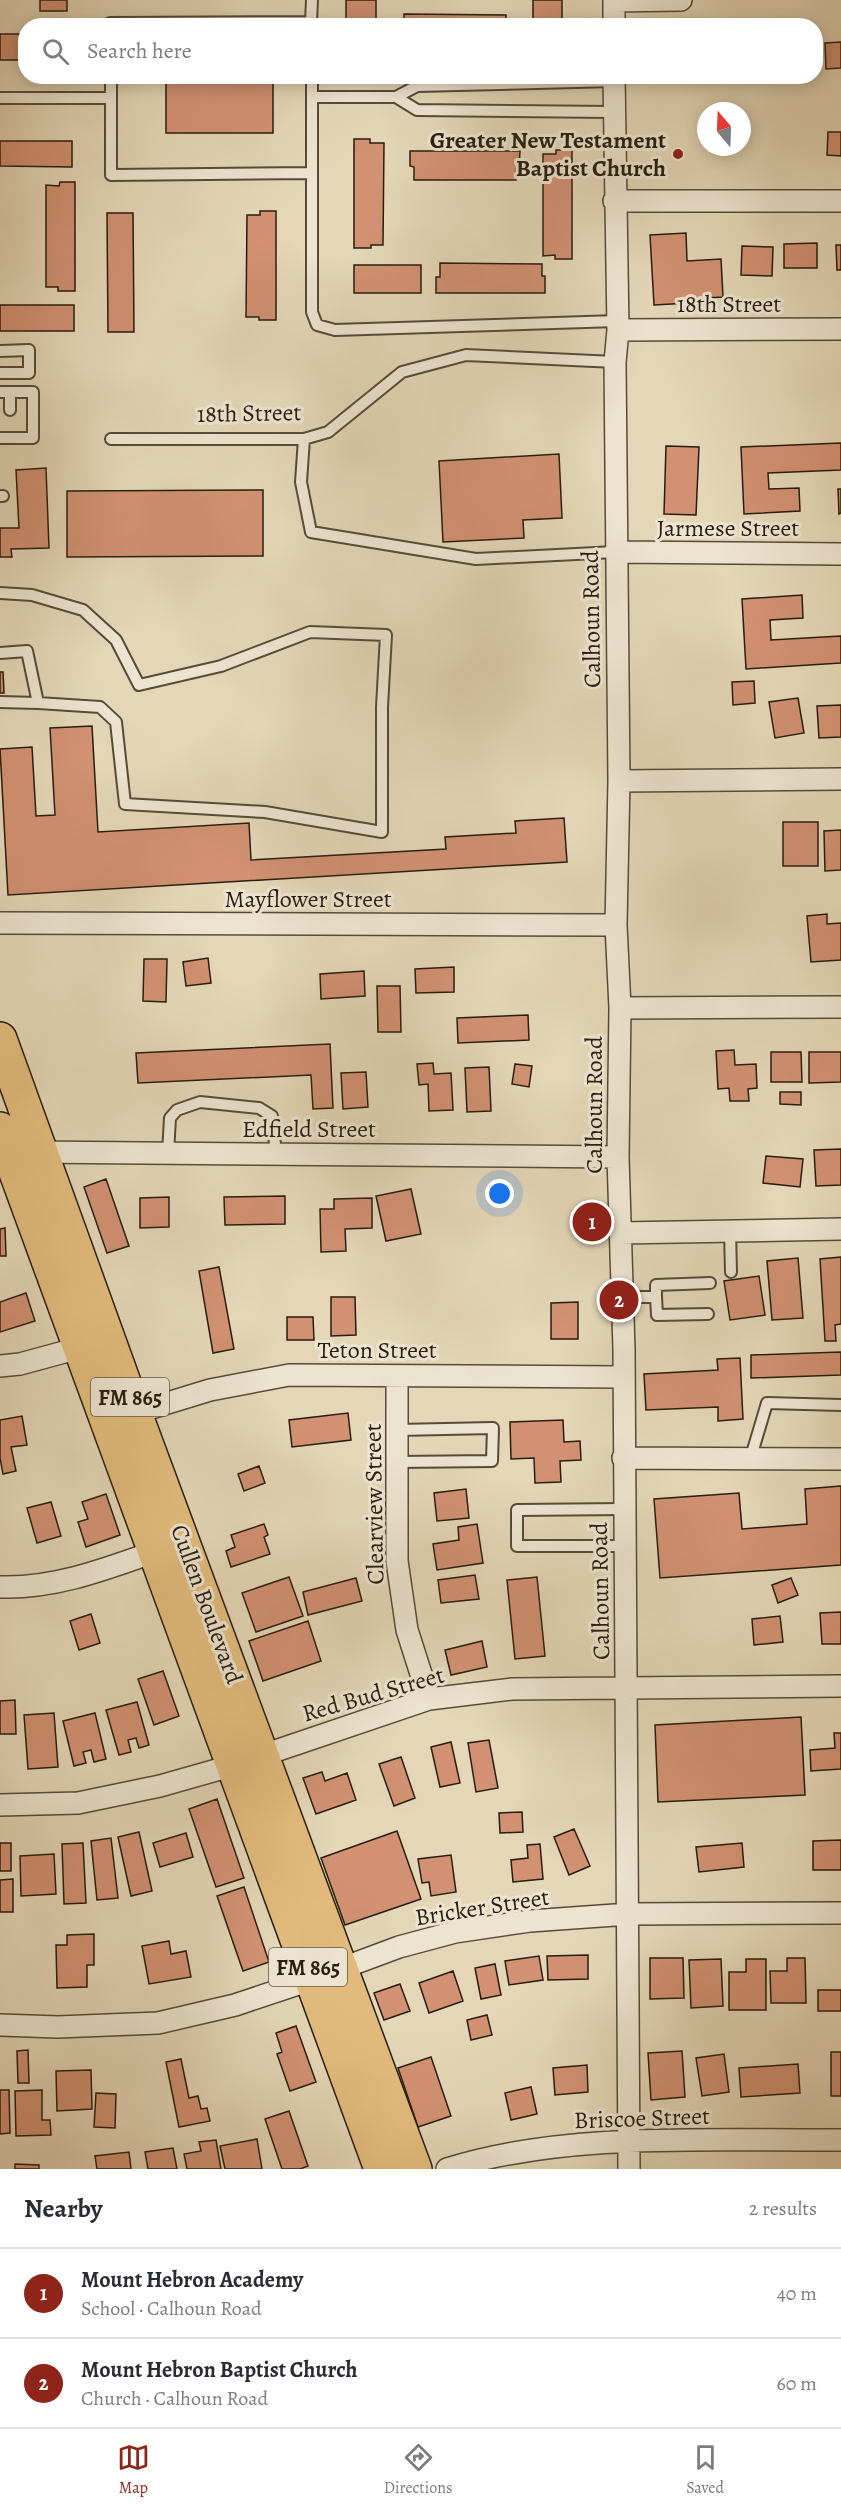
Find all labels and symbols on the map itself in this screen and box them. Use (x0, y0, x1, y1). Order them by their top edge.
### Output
north arrow (697, 102, 751, 156)
place label: Greater New Testament Baptist Church (430, 124, 666, 184)
marker: Greater New Testament Baptist Church (671, 147, 685, 161)
street label: 18th Street (677, 288, 781, 320)
street label: 18th Street (197, 396, 302, 430)
street label: Jarmese Street (657, 512, 799, 544)
street label: Calhoun Road (574, 550, 608, 688)
street label: Mayflower Street (224, 883, 392, 915)
street label: Calhoun Road (578, 1036, 610, 1174)
street label: Edfield Street (242, 1113, 376, 1145)
your location (485, 1179, 514, 1208)
pin: 1 (572, 1200, 612, 1244)
pin: 2 (600, 1278, 638, 1322)
street label: Teton Street (317, 1334, 437, 1366)
road number: FM 865 (91, 1378, 169, 1416)
street label: Clearview Street (357, 1423, 391, 1585)
street label: Cullen Boulevard (163, 1520, 251, 1688)
street label: Calhoun Road (583, 1522, 617, 1660)
street label: Red Bud Street (298, 1658, 448, 1730)
street label: Bricker Street (413, 1881, 551, 1933)
road number: FM 865 (269, 1948, 347, 1986)
street label: Briscoe Street (573, 2100, 711, 2136)

